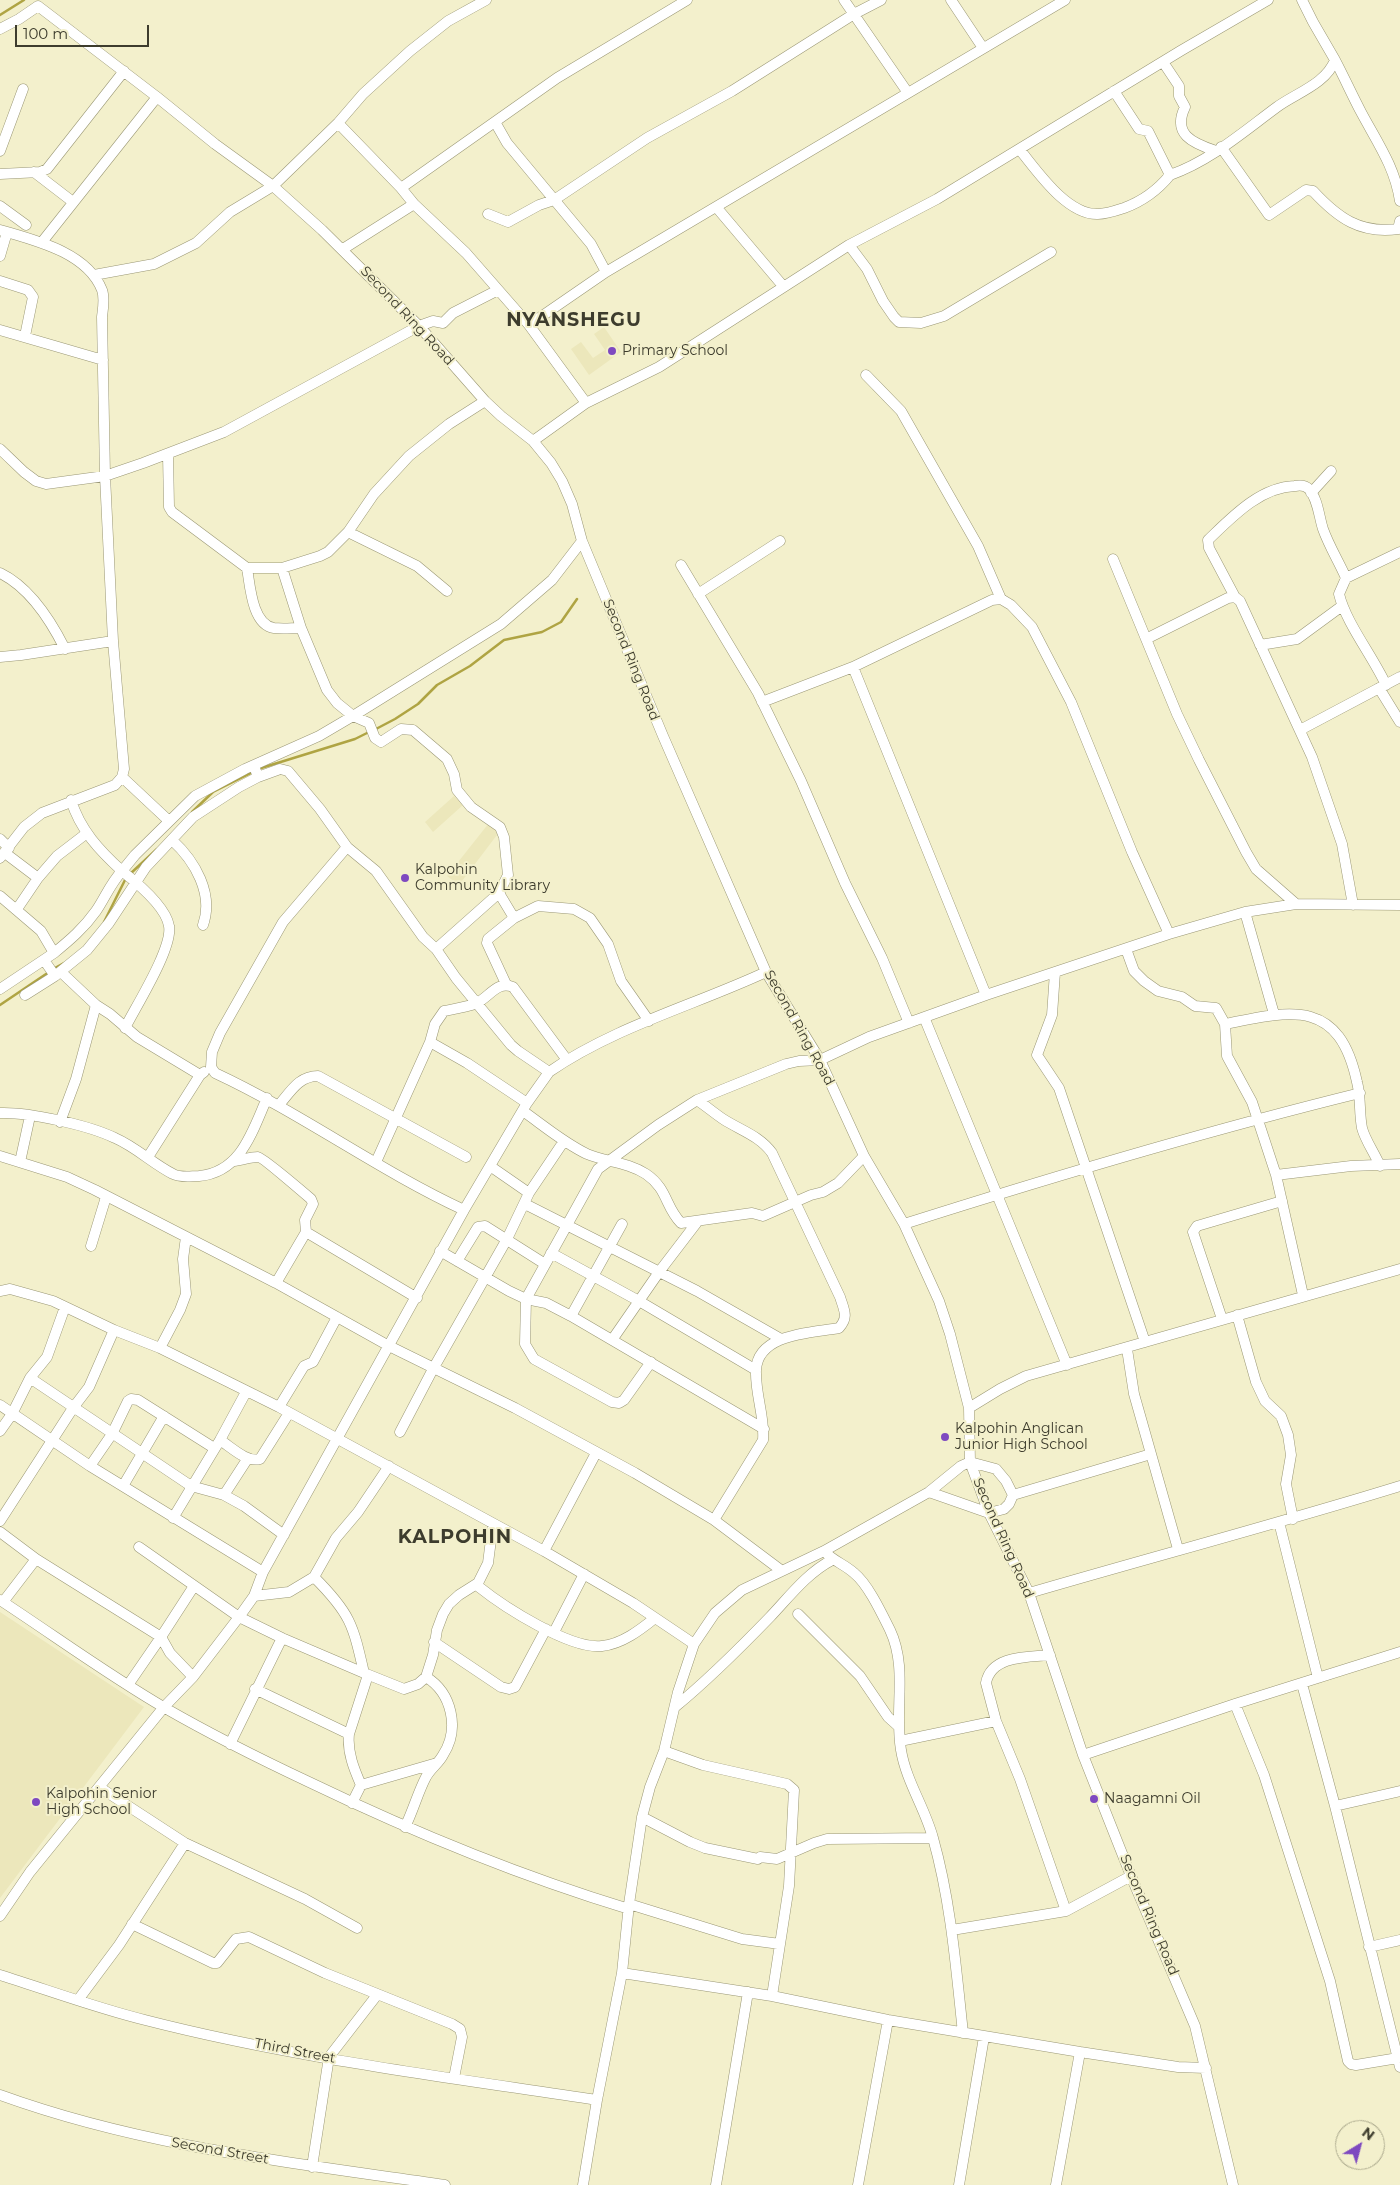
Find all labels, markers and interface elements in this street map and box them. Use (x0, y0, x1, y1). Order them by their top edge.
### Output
scale bar (18, 15, 151, 47)
text: 100 m (23, 24, 68, 43)
street label: Second Ring Road (357, 263, 457, 369)
district label: NYANSHEGU (505, 309, 643, 331)
place label: Primary School (622, 343, 728, 359)
marker: Primary School (606, 345, 618, 357)
street label: Second Ring Road (599, 597, 663, 723)
place label: Kalpohin Community Library (415, 862, 550, 894)
marker: Kalpohin Community Library (399, 872, 411, 884)
street label: Second Ring Road (760, 967, 838, 1089)
place label: Kalpohin Anglican Junior High School (955, 1421, 1088, 1454)
marker: Kalpohin Anglican Junior High School (939, 1431, 951, 1443)
street label: Second Ring Road (969, 1475, 1037, 1601)
district label: KALPOHIN (397, 1526, 513, 1548)
place label: Kalpohin Senior High School (46, 1786, 157, 1818)
place label: Naagamni Oil (1104, 1791, 1201, 1807)
marker: Naagamni Oil (1088, 1793, 1100, 1805)
marker: Kalpohin Senior High School (30, 1796, 42, 1808)
street label: Second Ring Road (1116, 1852, 1182, 1978)
street label: Third Street (253, 2035, 337, 2067)
north arrow (1335, 2120, 1385, 2170)
text: N (1358, 2123, 1378, 2144)
street label: Second Street (170, 2134, 270, 2168)

